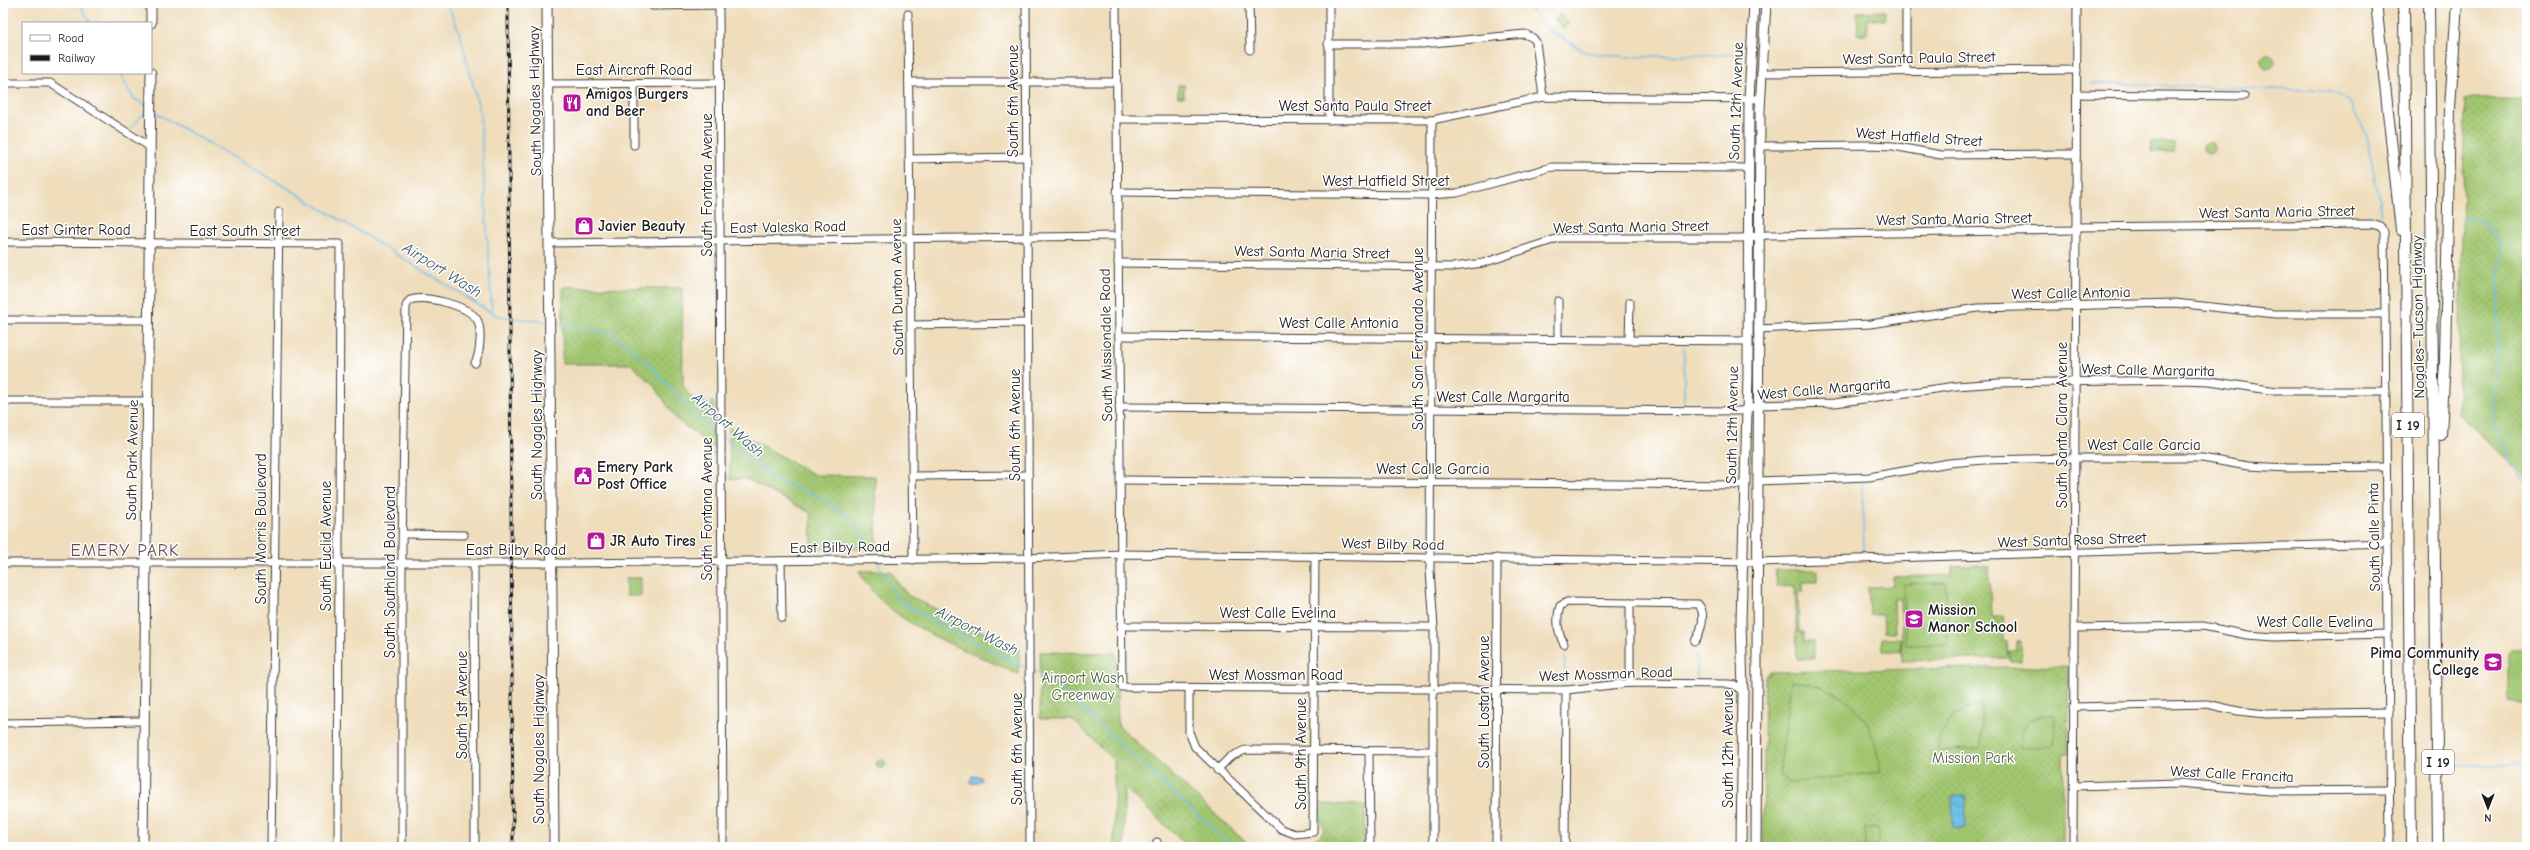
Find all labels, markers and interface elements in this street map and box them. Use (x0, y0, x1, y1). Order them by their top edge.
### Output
legend (22, 22, 152, 74)
street label: South Nogales Highway (525, 25, 545, 176)
text: Road (58, 31, 84, 45)
street label: South 12th Avenue (1725, 41, 1747, 160)
street label: South 6th Avenue (1004, 44, 1022, 157)
street label: West Santa Paula Street (1842, 48, 1996, 68)
text: Railway (58, 51, 96, 65)
street label: East Aircraft Road (576, 61, 692, 79)
place label: Amigos Burgers and Beer (586, 85, 688, 120)
restaurant icon: Amigos Burgers and Beer (561, 92, 583, 114)
street label: West Santa Paula Street (1279, 97, 1432, 115)
street label: South Fontana Avenue (698, 113, 716, 257)
street label: West Hatfield Street (1855, 124, 1984, 150)
street label: West Hatfield Street (1323, 172, 1450, 190)
street label: West Santa Maria Street (2199, 202, 2356, 222)
street label: West Santa Maria Street (1876, 209, 2033, 229)
shop icon: Javier Beauty (573, 215, 595, 237)
place label: Javier Beauty (598, 217, 685, 235)
street label: East Valeska Road (730, 217, 846, 237)
street label: West Santa Maria Street (1553, 217, 1710, 237)
street label: South Dunton Avenue (887, 218, 907, 356)
street label: East Ginter Road (21, 221, 131, 239)
street label: East South Street (189, 222, 301, 240)
street label: Nogales–Tucson Highway (2408, 235, 2428, 399)
water label: Airport Wash (398, 238, 485, 301)
street label: West Santa Maria Street (1234, 242, 1391, 262)
street label: South San Fernando Avenue (1409, 247, 1427, 430)
street label: South Missiondale Road (1096, 268, 1116, 422)
street label: West Calle Antonia (2011, 283, 2131, 303)
street label: West Calle Antonia (1279, 314, 1399, 332)
street label: South Santa Clara Avenue (2053, 341, 2071, 508)
street label: South Nogales Highway (528, 350, 546, 500)
street label: West Calle Margarita (2081, 360, 2215, 380)
street label: South 12th Avenue (1722, 365, 1742, 484)
street label: South 6th Avenue (1006, 368, 1024, 481)
street label: West Calle Margarita (1757, 374, 1891, 404)
water label: Airport Wash (687, 388, 768, 461)
street label: West Calle Margarita (1436, 388, 1570, 406)
street label: South Park Avenue (122, 399, 142, 520)
road number: I 19 (2392, 413, 2424, 437)
street label: West Calle Garcia (2087, 436, 2201, 454)
street label: South Fontana Avenue (698, 437, 716, 581)
street label: South Morris Boulevard (252, 453, 270, 605)
place label: Emery Park Post Office (597, 458, 673, 493)
street label: West Calle Garcia (1376, 460, 1490, 478)
public building icon: Emery Park Post Office (572, 465, 594, 487)
street label: South Euclid Avenue (317, 480, 335, 611)
street label: South Calle Pinta (2364, 482, 2384, 592)
street label: South Southland Boulevard (381, 486, 399, 658)
street label: West Santa Rosa Street (1997, 528, 2148, 552)
shop icon: JR Auto Tires (585, 530, 607, 552)
place label: JR Auto Tires (610, 532, 696, 550)
street label: West Bilby Road (1341, 534, 1445, 554)
street label: East Bilby Road (790, 537, 890, 557)
district label: EMERY PARK (70, 541, 180, 560)
street label: East Bilby Road (466, 541, 566, 559)
place label: Mission Manor School (1928, 601, 2017, 636)
water label: Airport Wash (932, 602, 1021, 659)
street label: West Calle Evelina (1220, 604, 1336, 622)
school or university icon: Mission Manor School (1903, 608, 1925, 630)
street label: West Calle Evelina (2257, 613, 2373, 631)
street label: South Lostan Avenue (1475, 635, 1493, 769)
place label: Pima Community College (2370, 644, 2479, 679)
street label: South 1st Avenue (453, 650, 471, 759)
school or university icon: Pima Community College (2482, 651, 2504, 673)
street label: West Mossman Road (1539, 663, 1673, 685)
street label: West Mossman Road (1209, 666, 1343, 684)
park label: Airport Wash Greenway (1041, 669, 1125, 704)
street label: South Nogales Highway (530, 674, 548, 824)
street label: South 12th Avenue (1719, 690, 1737, 808)
street label: South 6th Avenue (1008, 692, 1026, 805)
street label: South 9th Avenue (1292, 697, 1310, 810)
park label: Mission Park (1932, 749, 2015, 767)
road number: I 19 (2422, 750, 2454, 774)
street label: West Calle Francita (2170, 762, 2294, 786)
north arrow (2468, 788, 2508, 828)
text: N (2484, 811, 2492, 824)

